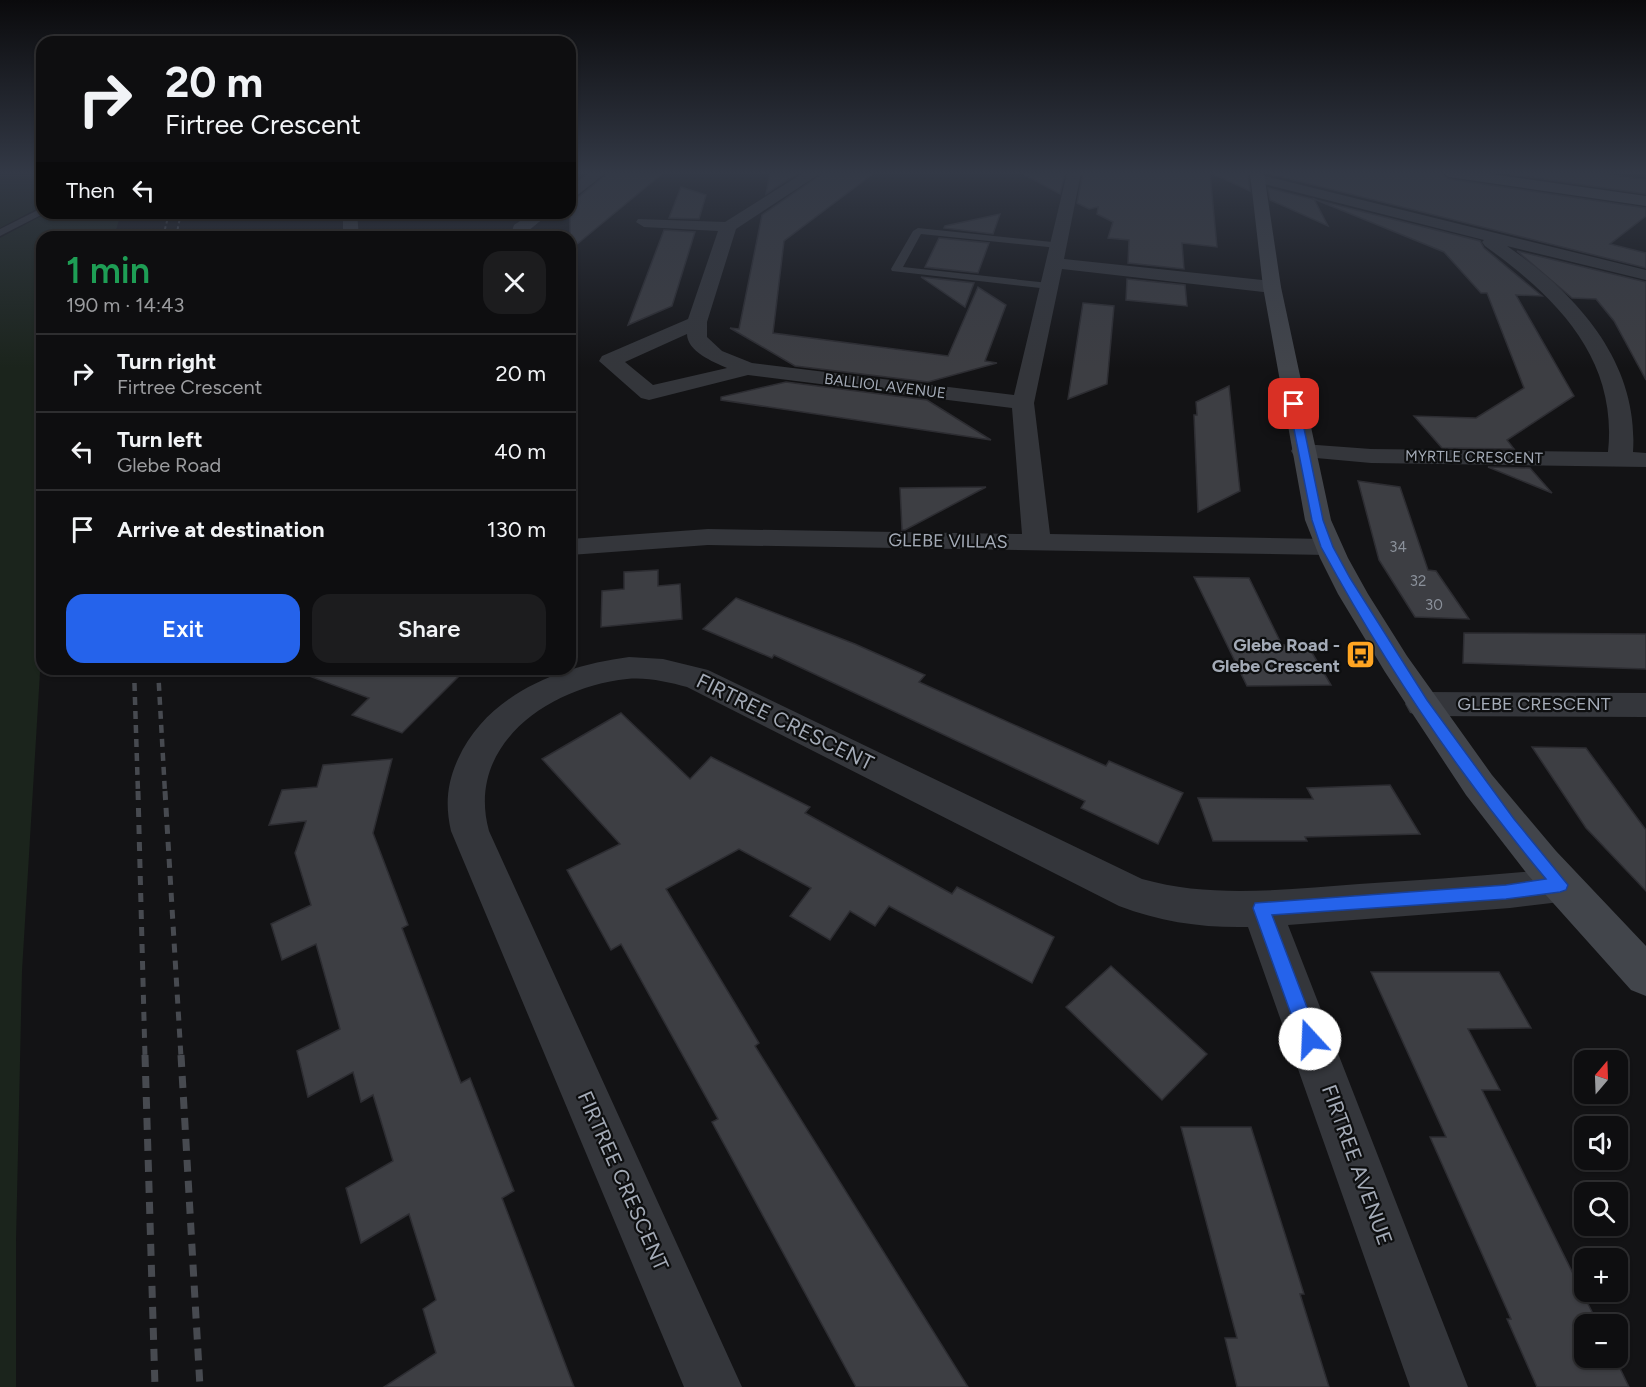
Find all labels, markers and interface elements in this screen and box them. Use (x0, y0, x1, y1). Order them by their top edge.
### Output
text: 20 m (165, 57, 263, 108)
icon: right (66, 60, 144, 138)
text: Firtree Crescent (165, 108, 361, 141)
icon: left (127, 174, 160, 207)
text: Then (66, 177, 115, 204)
text: 1 min (66, 249, 150, 292)
button: close (483, 251, 546, 314)
text: 190 m · 14:43 (66, 293, 184, 317)
text: Turn right (117, 348, 216, 375)
icon: right (66, 357, 99, 390)
text: 20 m (495, 360, 546, 387)
street label: BALLIOL AVENUE (823, 370, 947, 402)
text: Firtree Crescent (117, 375, 262, 399)
pin (1268, 378, 1319, 429)
icon: arrive (1277, 387, 1310, 420)
text: Turn left (117, 426, 203, 453)
icon: left (66, 435, 99, 468)
text: 40 m (494, 438, 546, 465)
street label: MYRTLE CRESCENT (1405, 447, 1544, 467)
text: Glebe Road (117, 453, 221, 477)
icon: arrive (66, 513, 99, 546)
text: Arrive at destination (117, 516, 325, 543)
text: 130 m (487, 516, 546, 543)
street label: GLEBE VILLAS (888, 529, 1008, 553)
house number: 34 (1389, 538, 1407, 556)
house number: 32 (1410, 572, 1426, 590)
button: Exit (66, 594, 300, 663)
button: Share (312, 594, 546, 663)
house number: 30 (1425, 596, 1443, 614)
place label: Glebe Road - Glebe Crescent (1212, 634, 1340, 677)
bus stop icon: Glebe Road - Glebe Crescent (1345, 639, 1377, 671)
street label: FIRTREE CRESCENT (693, 668, 878, 775)
street label: GLEBE CRESCENT (1457, 693, 1611, 715)
position arrow (1278, 1007, 1342, 1071)
north arrow (1574, 1050, 1628, 1104)
map controls (1574, 1050, 1628, 1368)
street label: FIRTREE AVENUE (1317, 1081, 1398, 1248)
street label: FIRTREE CRESCENT (573, 1087, 674, 1275)
button: sound (1574, 1116, 1628, 1170)
button: search (1574, 1182, 1628, 1236)
button: + (1574, 1248, 1628, 1302)
button: − (1574, 1314, 1628, 1368)

